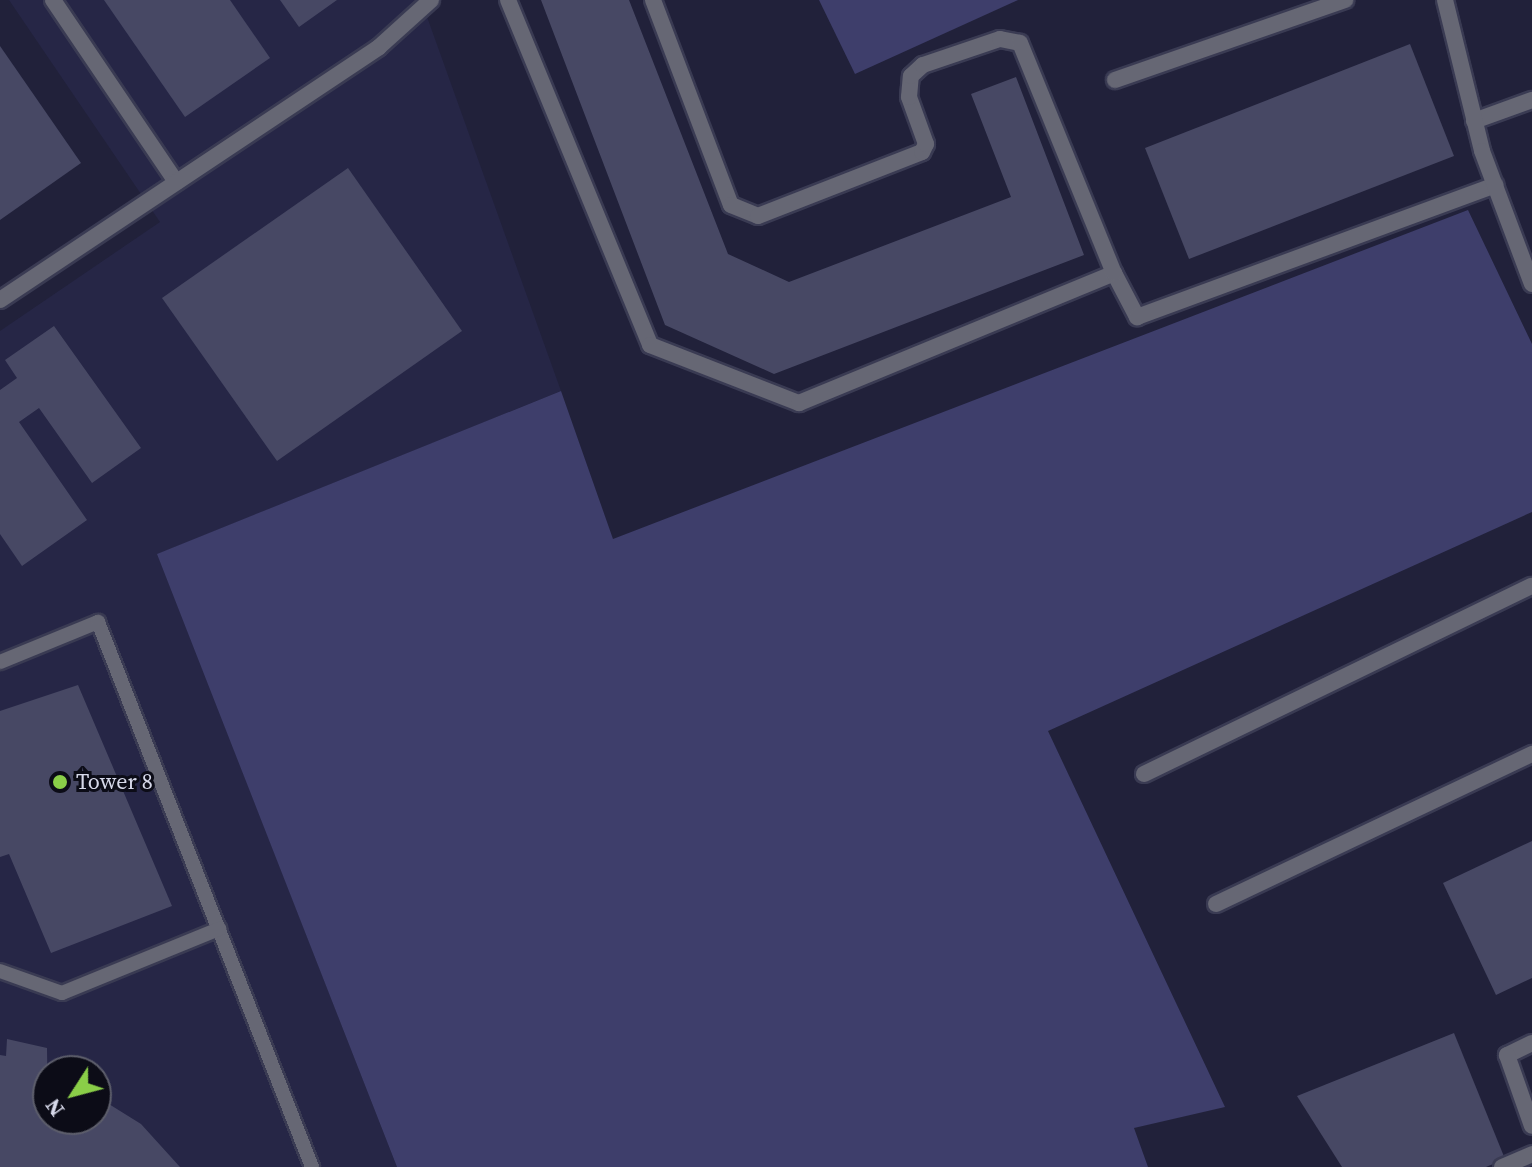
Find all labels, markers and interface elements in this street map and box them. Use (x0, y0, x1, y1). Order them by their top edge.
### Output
place label: Tower 8 (76, 769, 153, 795)
marker: Tower 8 (51, 773, 69, 791)
north arrow (32, 1055, 112, 1135)
text: N (37, 1093, 71, 1123)

